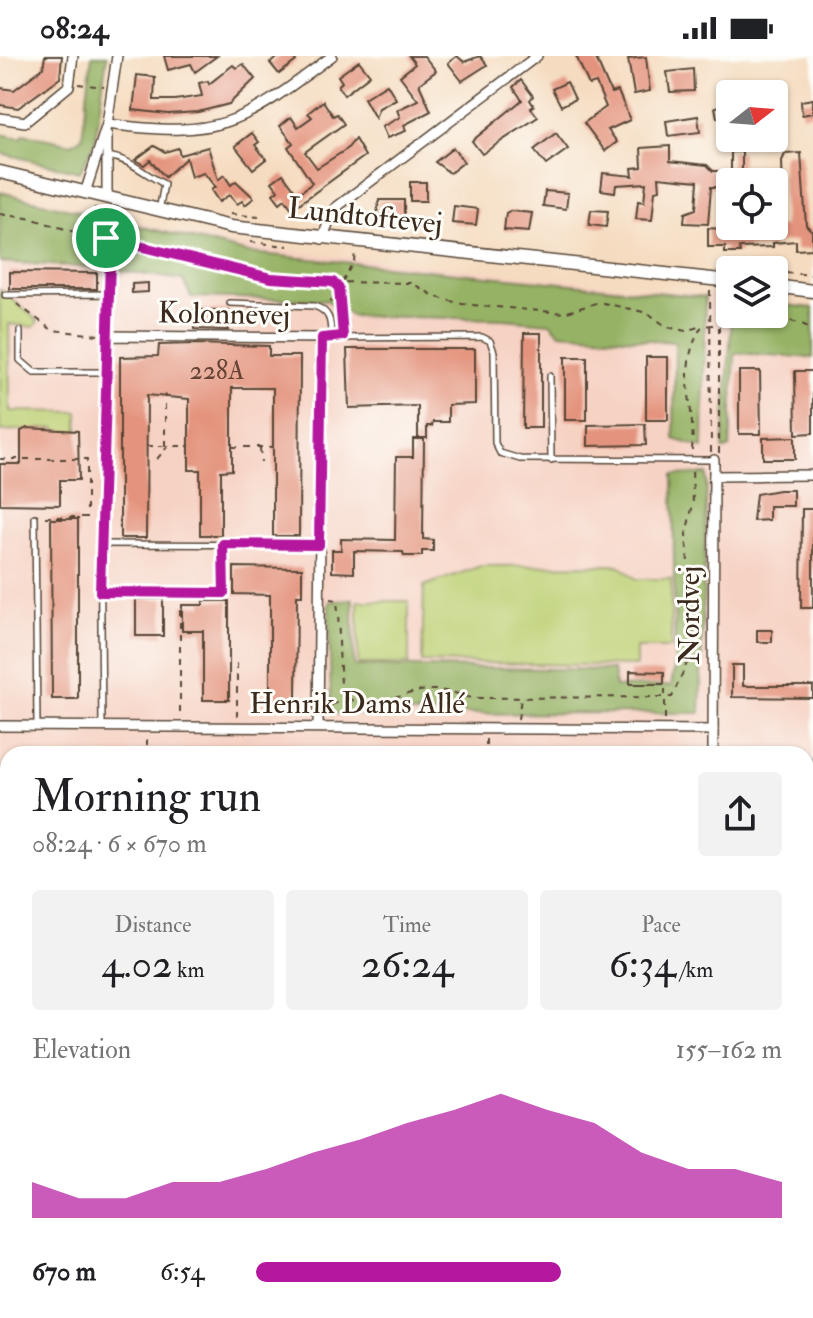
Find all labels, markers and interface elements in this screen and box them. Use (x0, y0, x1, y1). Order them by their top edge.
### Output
text: 08:24 (40, 10, 108, 47)
north arrow (716, 80, 788, 152)
map controls (716, 80, 788, 328)
button: locate (716, 168, 788, 240)
street label: Lundtoftevej (286, 189, 444, 243)
pin (72, 204, 140, 272)
icon: arrive (84, 216, 128, 260)
button: layers (716, 256, 788, 328)
street label: Kolonnevej (157, 294, 291, 334)
house number: 228A (189, 355, 245, 387)
street label: Nordvej (671, 566, 708, 664)
street label: Henrik Dams Allé (249, 685, 465, 722)
text: Morning run (32, 770, 261, 825)
button: share (698, 772, 782, 856)
text: 08:24 · 6 × 670 m (32, 828, 207, 860)
text: Distance (115, 911, 191, 939)
text: Time (383, 911, 431, 939)
text: Pace (641, 911, 681, 939)
text: 4.02 (101, 939, 172, 990)
text: 26:24 (361, 939, 453, 990)
text: 6:34 (609, 939, 675, 990)
text: km (172, 956, 205, 984)
text: /km (675, 956, 713, 984)
text: Elevation (32, 1034, 131, 1066)
text: 155–162 m (676, 1034, 782, 1066)
text: 670 m (32, 1256, 96, 1288)
text: 6:54 (160, 1256, 204, 1288)

